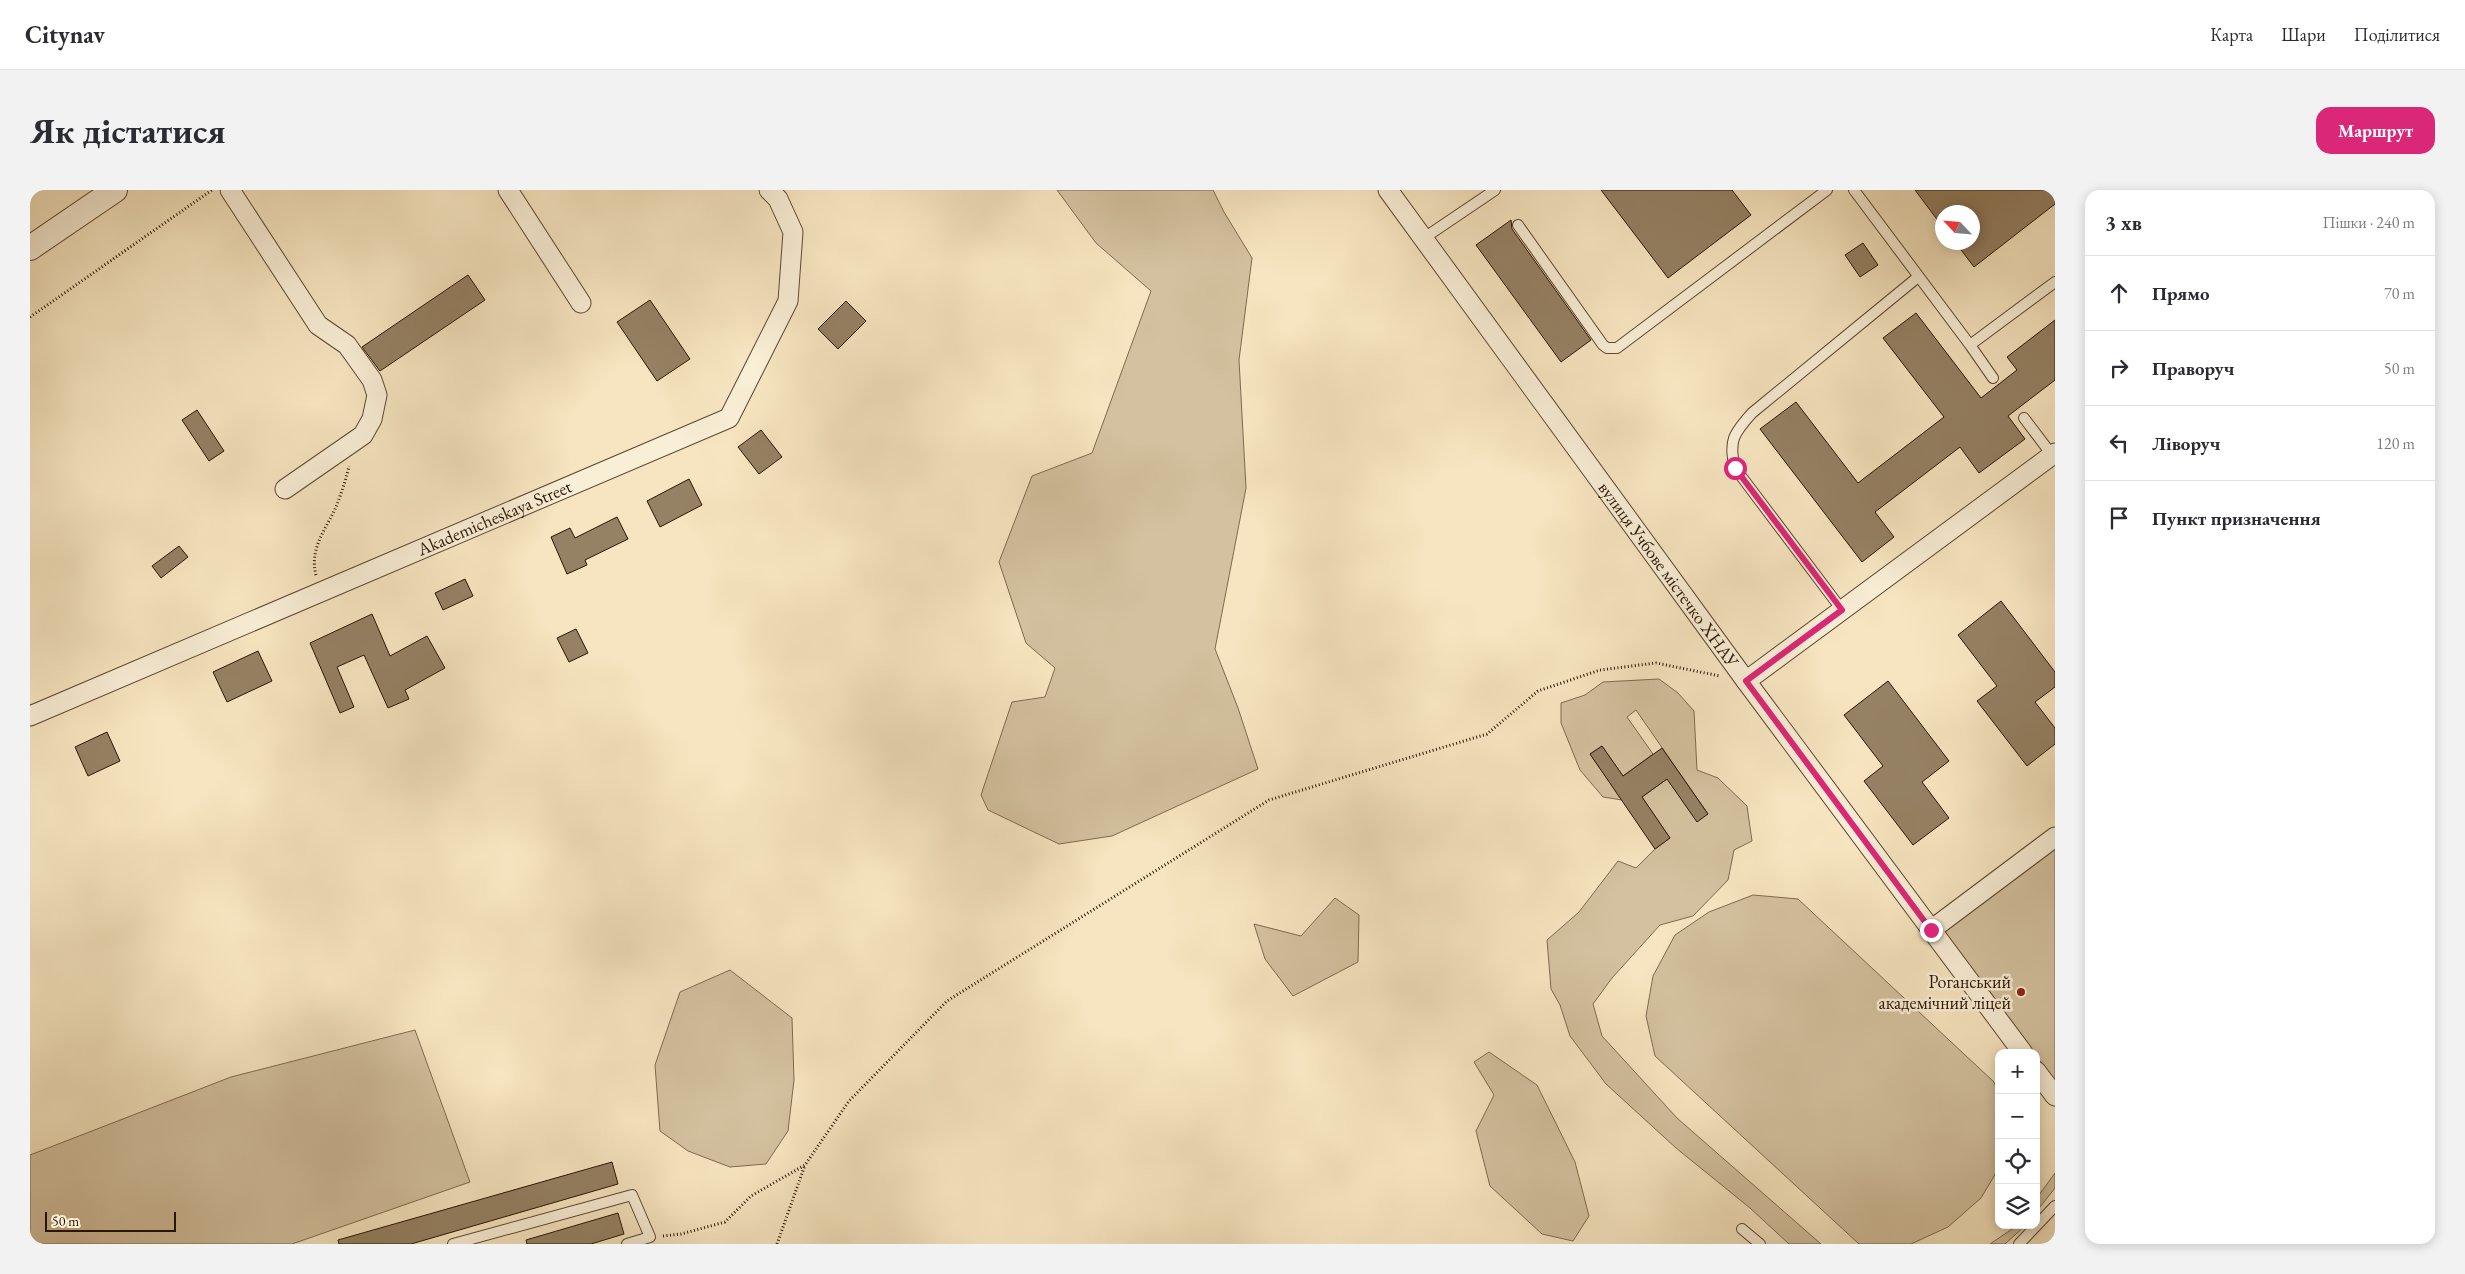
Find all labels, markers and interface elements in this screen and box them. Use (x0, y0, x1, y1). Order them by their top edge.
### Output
text: Citynav (25, 19, 105, 50)
text: Карта (2210, 23, 2253, 46)
text: Шари (2281, 23, 2326, 46)
text: Поділитися (2354, 23, 2440, 46)
button: Маршрут (2316, 107, 2435, 154)
text: Як дістатися (30, 108, 225, 153)
north arrow (1935, 205, 1980, 250)
text: 3 хв (2105, 209, 2142, 236)
text: Пішки · 240 m (2322, 212, 2415, 233)
icon: ahead (2105, 279, 2133, 307)
text: Прямо (2152, 281, 2210, 306)
text: 70 m (2384, 283, 2415, 304)
icon: right (2105, 354, 2133, 382)
text: Праворуч (2152, 356, 2234, 381)
text: 50 m (2384, 358, 2415, 379)
icon: left (2105, 429, 2133, 457)
text: Ліворуч (2152, 431, 2220, 456)
text: 120 m (2376, 433, 2415, 454)
route start (1724, 457, 1747, 480)
street label: Akademicheskaya Street (413, 474, 575, 561)
street label: вулиця Учбове містечко ХНАУ (1593, 477, 1744, 672)
icon: arrive (2105, 504, 2133, 532)
text: Пункт призначення (2152, 506, 2321, 531)
route end (1920, 919, 1943, 942)
place label: Роганський академічний ліцей (1879, 970, 2011, 1014)
marker: Роганський академічний ліцей (2015, 986, 2027, 998)
map controls (1995, 1049, 2040, 1229)
button: + (1995, 1049, 2040, 1094)
button: − (1995, 1094, 2040, 1139)
button: locate (1995, 1139, 2040, 1184)
button: layers (1995, 1184, 2040, 1229)
scale bar (45, 1209, 176, 1232)
text: 50 m (52, 1212, 79, 1230)

